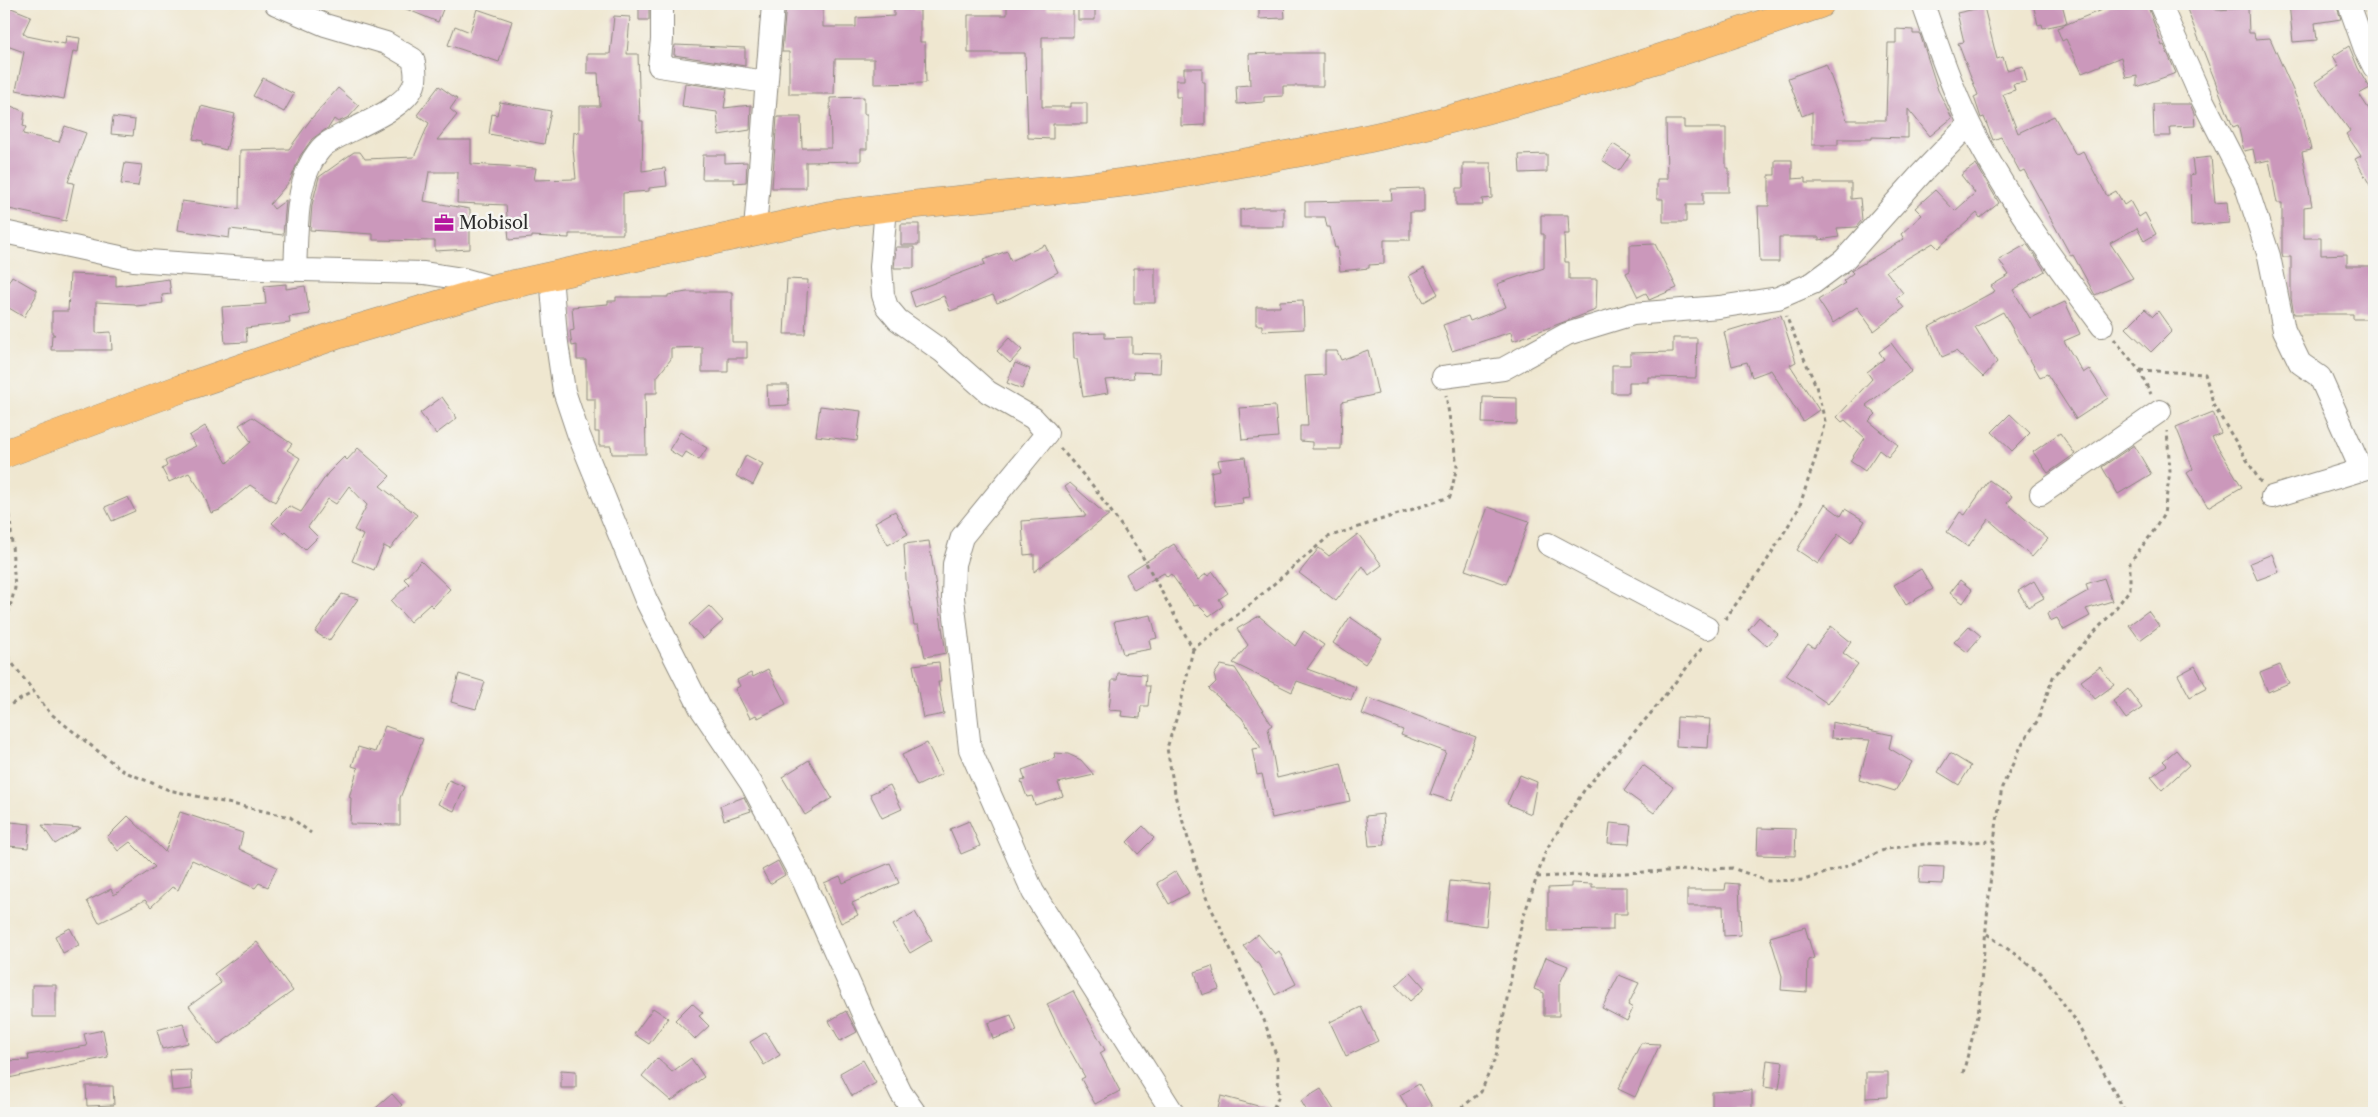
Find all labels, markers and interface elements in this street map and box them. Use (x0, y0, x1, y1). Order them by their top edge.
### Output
office icon: Mobisol (433, 212, 455, 234)
place label: Mobisol (459, 212, 528, 234)

